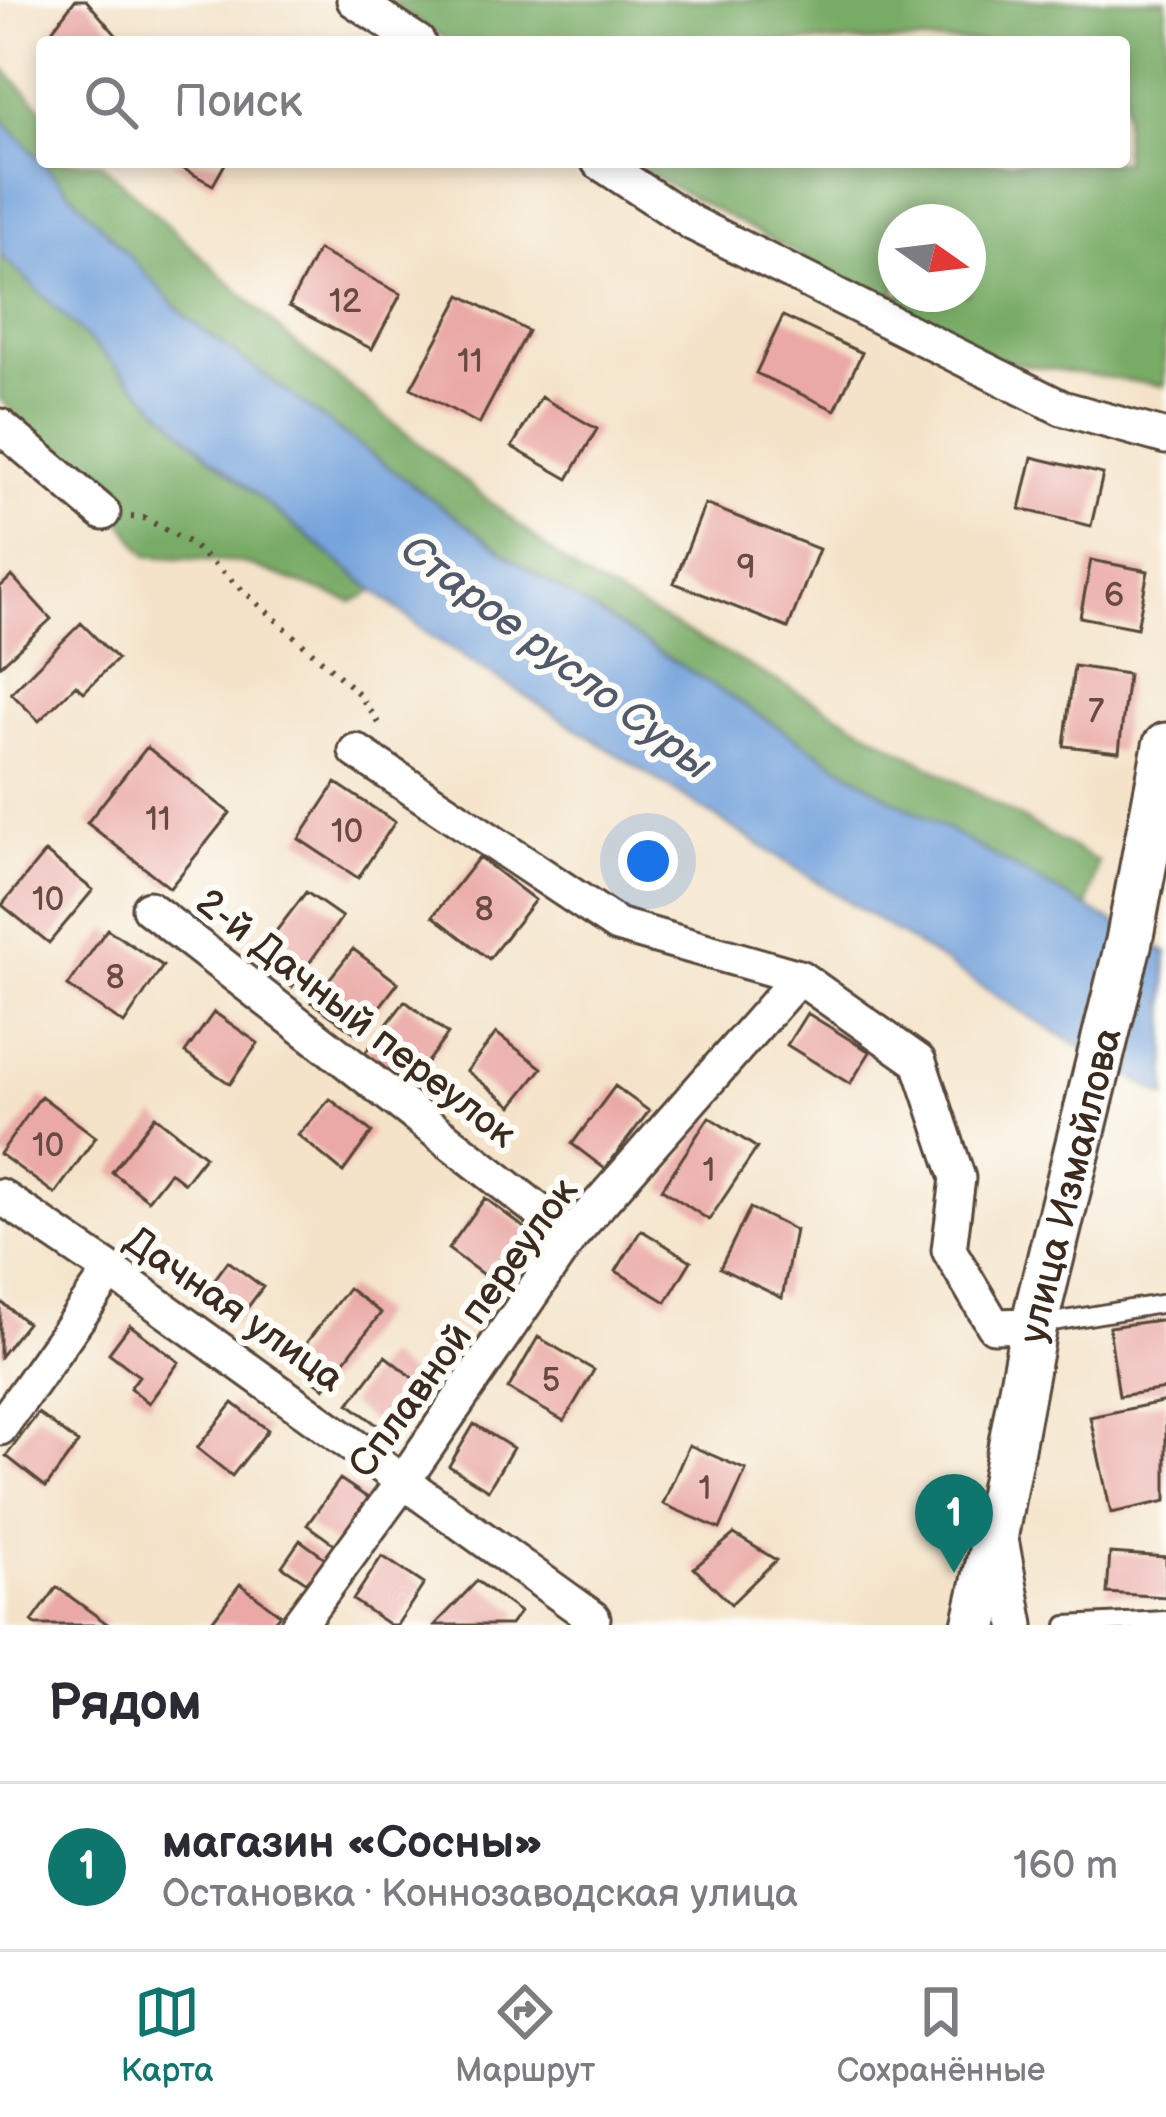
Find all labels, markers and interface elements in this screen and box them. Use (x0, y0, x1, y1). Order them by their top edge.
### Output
search box (36, 36, 1130, 168)
icon: search (78, 69, 144, 135)
text: Поиск (174, 75, 302, 130)
north arrow (878, 204, 986, 312)
house number: 12 (329, 282, 362, 322)
house number: 11 (457, 342, 483, 382)
water label: Старое русло Суры (390, 525, 721, 791)
house number: 9 (736, 548, 756, 588)
house number: 6 (1104, 576, 1124, 616)
house number: 7 (1088, 692, 1104, 732)
house number: 11 (145, 800, 171, 840)
house number: 10 (331, 812, 363, 852)
your location (618, 831, 678, 891)
street label: 2-й Дачный переулок (186, 879, 525, 1159)
house number: 10 (32, 880, 64, 920)
house number: 8 (474, 890, 494, 930)
house number: 8 (105, 958, 125, 998)
street label: улица Измайлова (1010, 1023, 1133, 1347)
house number: 10 (32, 1126, 64, 1166)
house number: 1 (703, 1151, 715, 1191)
street label: Сплавной переулок (339, 1169, 589, 1488)
street label: Дачная улица (115, 1217, 352, 1403)
house number: 5 (542, 1361, 560, 1401)
house number: 1 (699, 1469, 711, 1509)
pin: 1 (915, 1474, 993, 1573)
text: Рядом (48, 1673, 202, 1734)
text: магазин «Сосны» (162, 1816, 543, 1871)
text: 1 (79, 1843, 95, 1890)
text: 160 m (1013, 1843, 1118, 1890)
text: Остановка · Коннозаводская улица (162, 1871, 798, 1918)
tab: Карта (121, 1979, 214, 2091)
tab: Маршрут (455, 1979, 595, 2091)
tab: Сохранённые (837, 1979, 1045, 2091)

